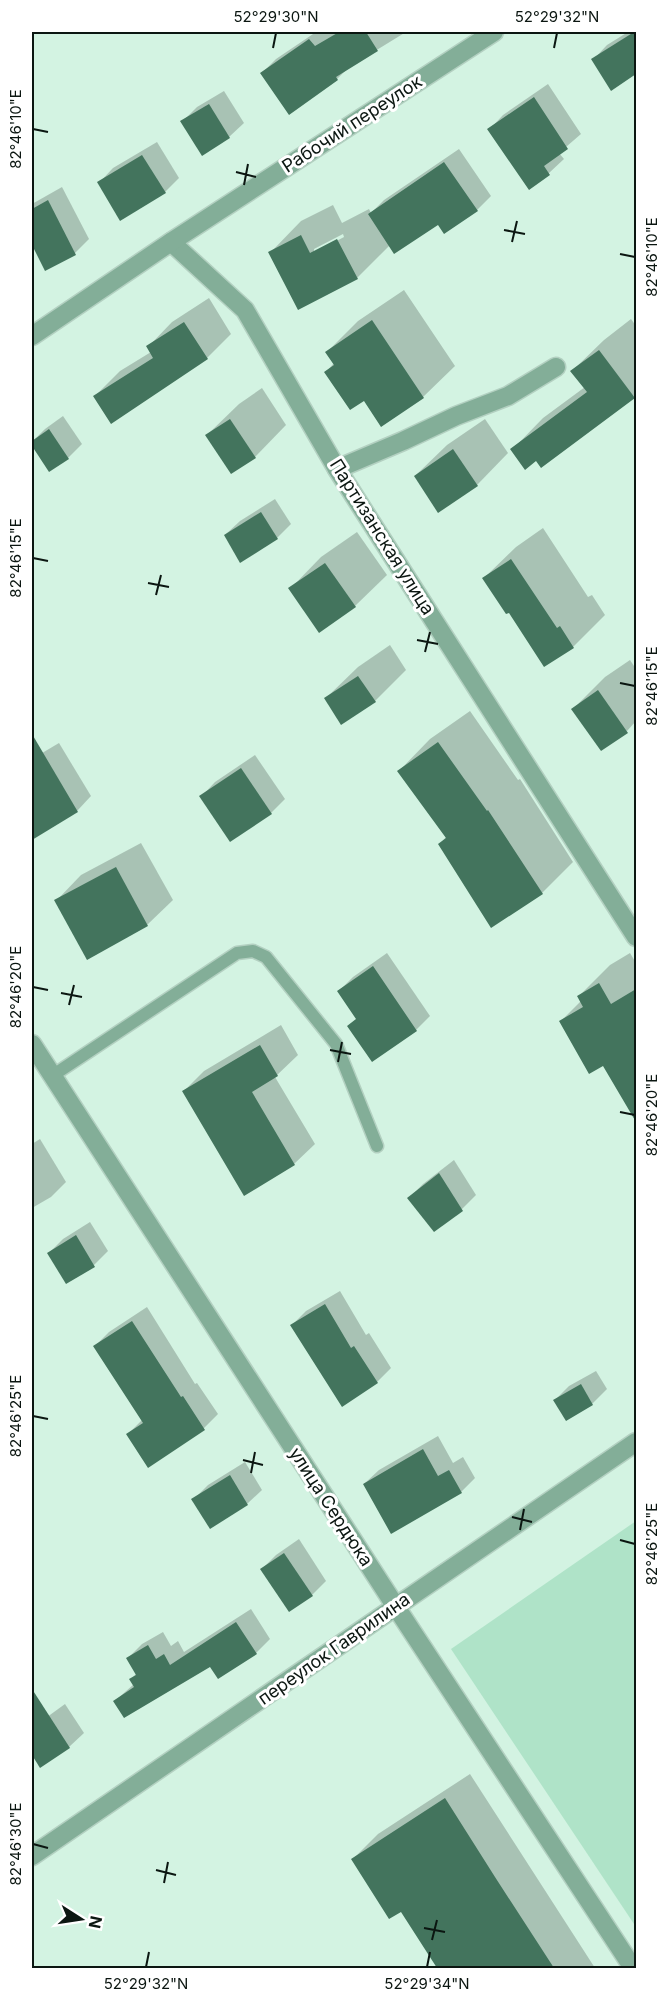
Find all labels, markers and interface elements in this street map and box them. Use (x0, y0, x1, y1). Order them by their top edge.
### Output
text: 52°29'30"N (233, 7, 319, 26)
text: 52°29'32"N (515, 7, 599, 26)
street label: Рабочий переулок (278, 70, 426, 177)
text: 82°46'10"E (6, 89, 25, 169)
text: 82°46'10"E (642, 217, 661, 297)
street label: Партизанская улица (326, 455, 439, 619)
text: 82°46'15"E (6, 518, 25, 598)
text: 82°46'15"E (642, 646, 661, 726)
text: 82°46'20"E (6, 946, 25, 1028)
text: 82°46'20"E (642, 1074, 661, 1156)
text: 82°46'25"E (6, 1375, 25, 1457)
street label: улица Сердюка (285, 1443, 378, 1570)
text: 82°46'25"E (642, 1503, 661, 1585)
street label: переулок Гаврилина (254, 1588, 414, 1709)
text: 82°46'30"E (6, 1803, 25, 1885)
north arrow (51, 1889, 111, 1949)
text: N (85, 1914, 107, 1930)
text: 52°29'32"N (104, 1974, 188, 1993)
text: 52°29'34"N (384, 1974, 470, 1993)

